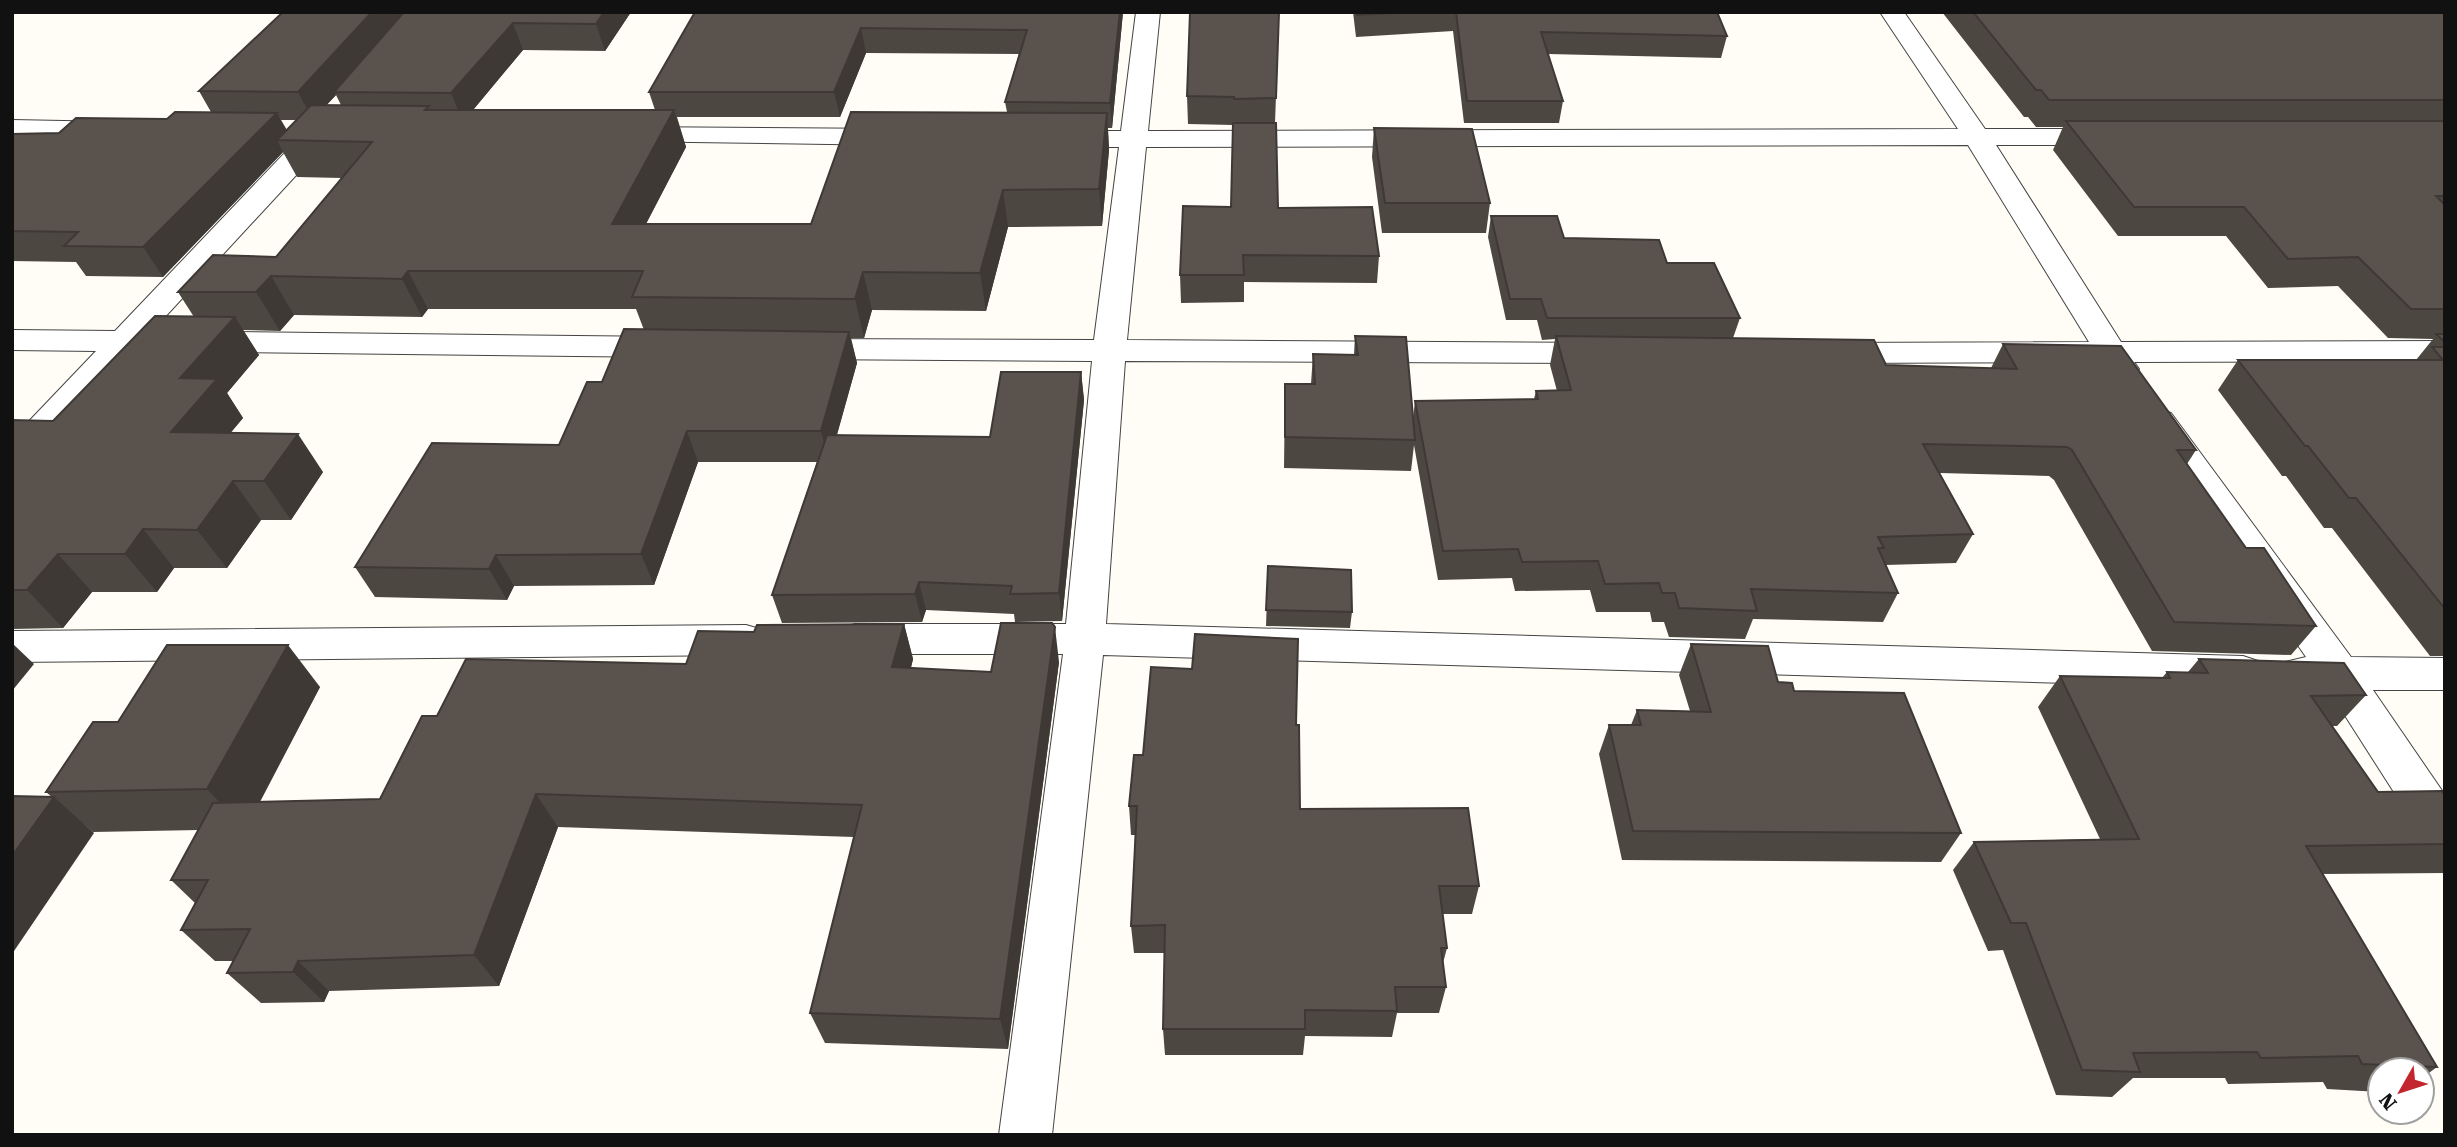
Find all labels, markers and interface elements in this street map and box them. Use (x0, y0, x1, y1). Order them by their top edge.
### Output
north arrow (2366, 1056, 2436, 1126)
text: N (2374, 1088, 2402, 1114)

